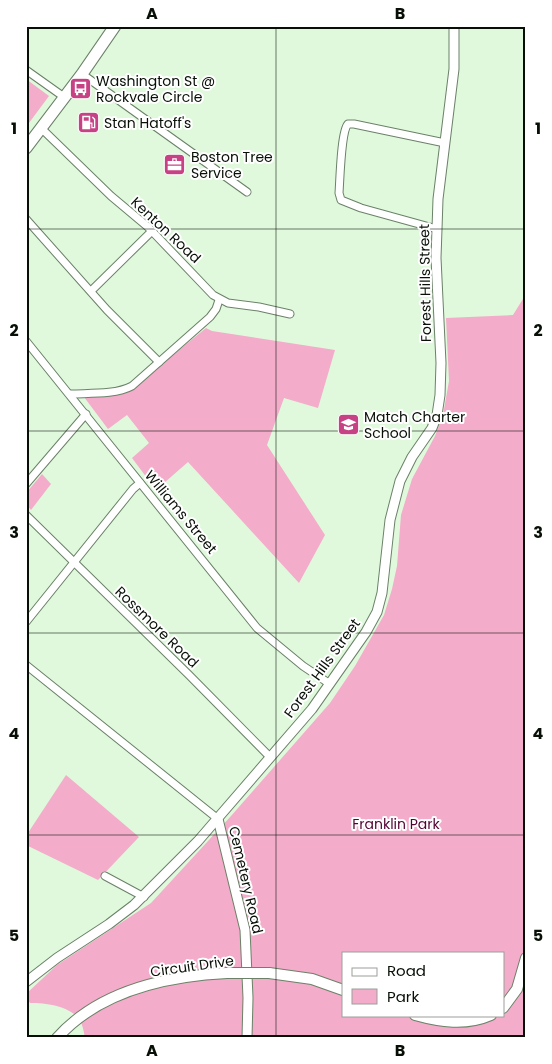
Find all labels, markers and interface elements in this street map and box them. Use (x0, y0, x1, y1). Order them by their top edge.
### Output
text: A (146, 2, 158, 25)
text: B (395, 2, 405, 25)
place label: Washington St @ Rockvale Circle (96, 71, 215, 107)
bus stop icon: Washington St @ Rockvale Circle (68, 77, 92, 101)
fuel station icon: Stan Hatoff's (76, 111, 100, 135)
place label: Stan Hatoff's (104, 113, 191, 133)
text: 1 (11, 117, 17, 140)
text: 1 (535, 117, 541, 140)
place label: Boston Tree Service (191, 147, 273, 183)
office icon: Boston Tree Service (163, 153, 187, 177)
street label: Kenton Road (127, 192, 205, 268)
street label: Forest Hills Street (414, 224, 436, 342)
text: 2 (9, 319, 19, 342)
text: 2 (533, 319, 543, 342)
place label: Match Charter School (364, 407, 465, 443)
school or university icon: Match Charter School (336, 413, 360, 437)
street label: Williams Street (140, 466, 222, 558)
text: 3 (9, 521, 19, 544)
text: 3 (533, 521, 543, 544)
street label: Rossmore Road (111, 582, 203, 672)
street label: Forest Hills Street (279, 614, 365, 722)
text: 4 (9, 722, 20, 745)
text: 4 (533, 722, 544, 745)
park label: Franklin Park (352, 814, 441, 834)
street label: Cemetery Road (224, 824, 268, 936)
text: 5 (9, 924, 19, 947)
text: 5 (533, 924, 543, 947)
street label: Circuit Drive (149, 950, 235, 982)
legend (342, 952, 504, 1016)
text: Road (387, 960, 426, 981)
text: Park (387, 986, 419, 1007)
text: A (146, 1039, 158, 1062)
text: B (395, 1039, 405, 1062)

